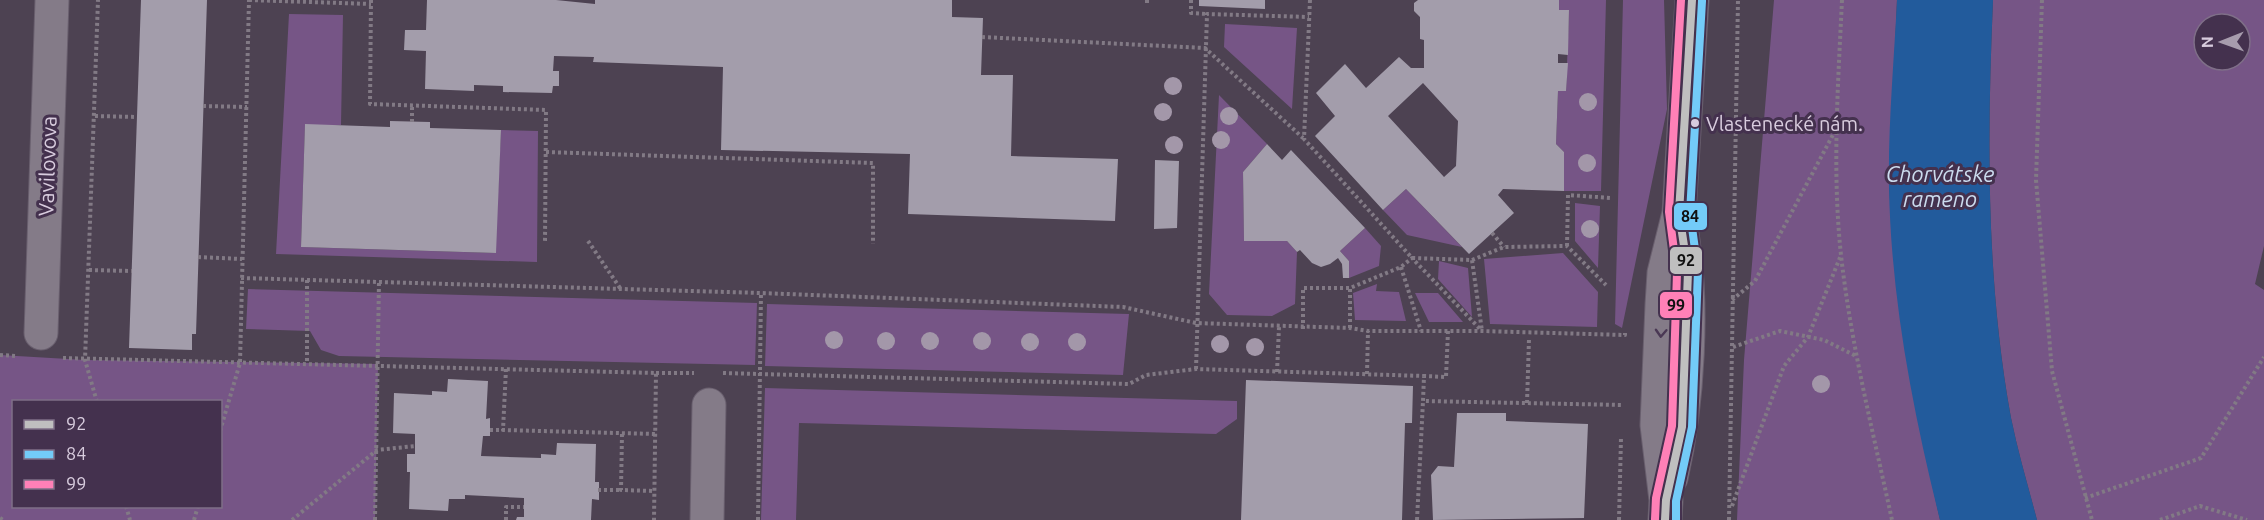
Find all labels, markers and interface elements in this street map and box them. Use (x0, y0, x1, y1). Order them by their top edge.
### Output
north arrow (2192, 12, 2252, 72)
text: N (2198, 36, 2216, 48)
place label: Vlastenecké nám. (1706, 112, 1863, 135)
street label: Vavilovova (33, 115, 61, 217)
marker: Vlastenecké nám. (1689, 117, 1701, 129)
water label: Chorvátske rameno (1886, 161, 1994, 211)
line badge: 84 (1673, 202, 1708, 231)
text: 84 (1681, 207, 1699, 225)
line badge: 92 (1669, 246, 1703, 275)
text: 92 (1677, 251, 1695, 269)
line badge: 99 (1659, 291, 1693, 319)
text: 99 (1667, 296, 1685, 314)
one-way arrow (1654, 328, 1667, 337)
legend (12, 400, 222, 508)
text: 92 (66, 413, 86, 433)
text: 84 (66, 443, 86, 463)
text: 99 (66, 473, 86, 493)

